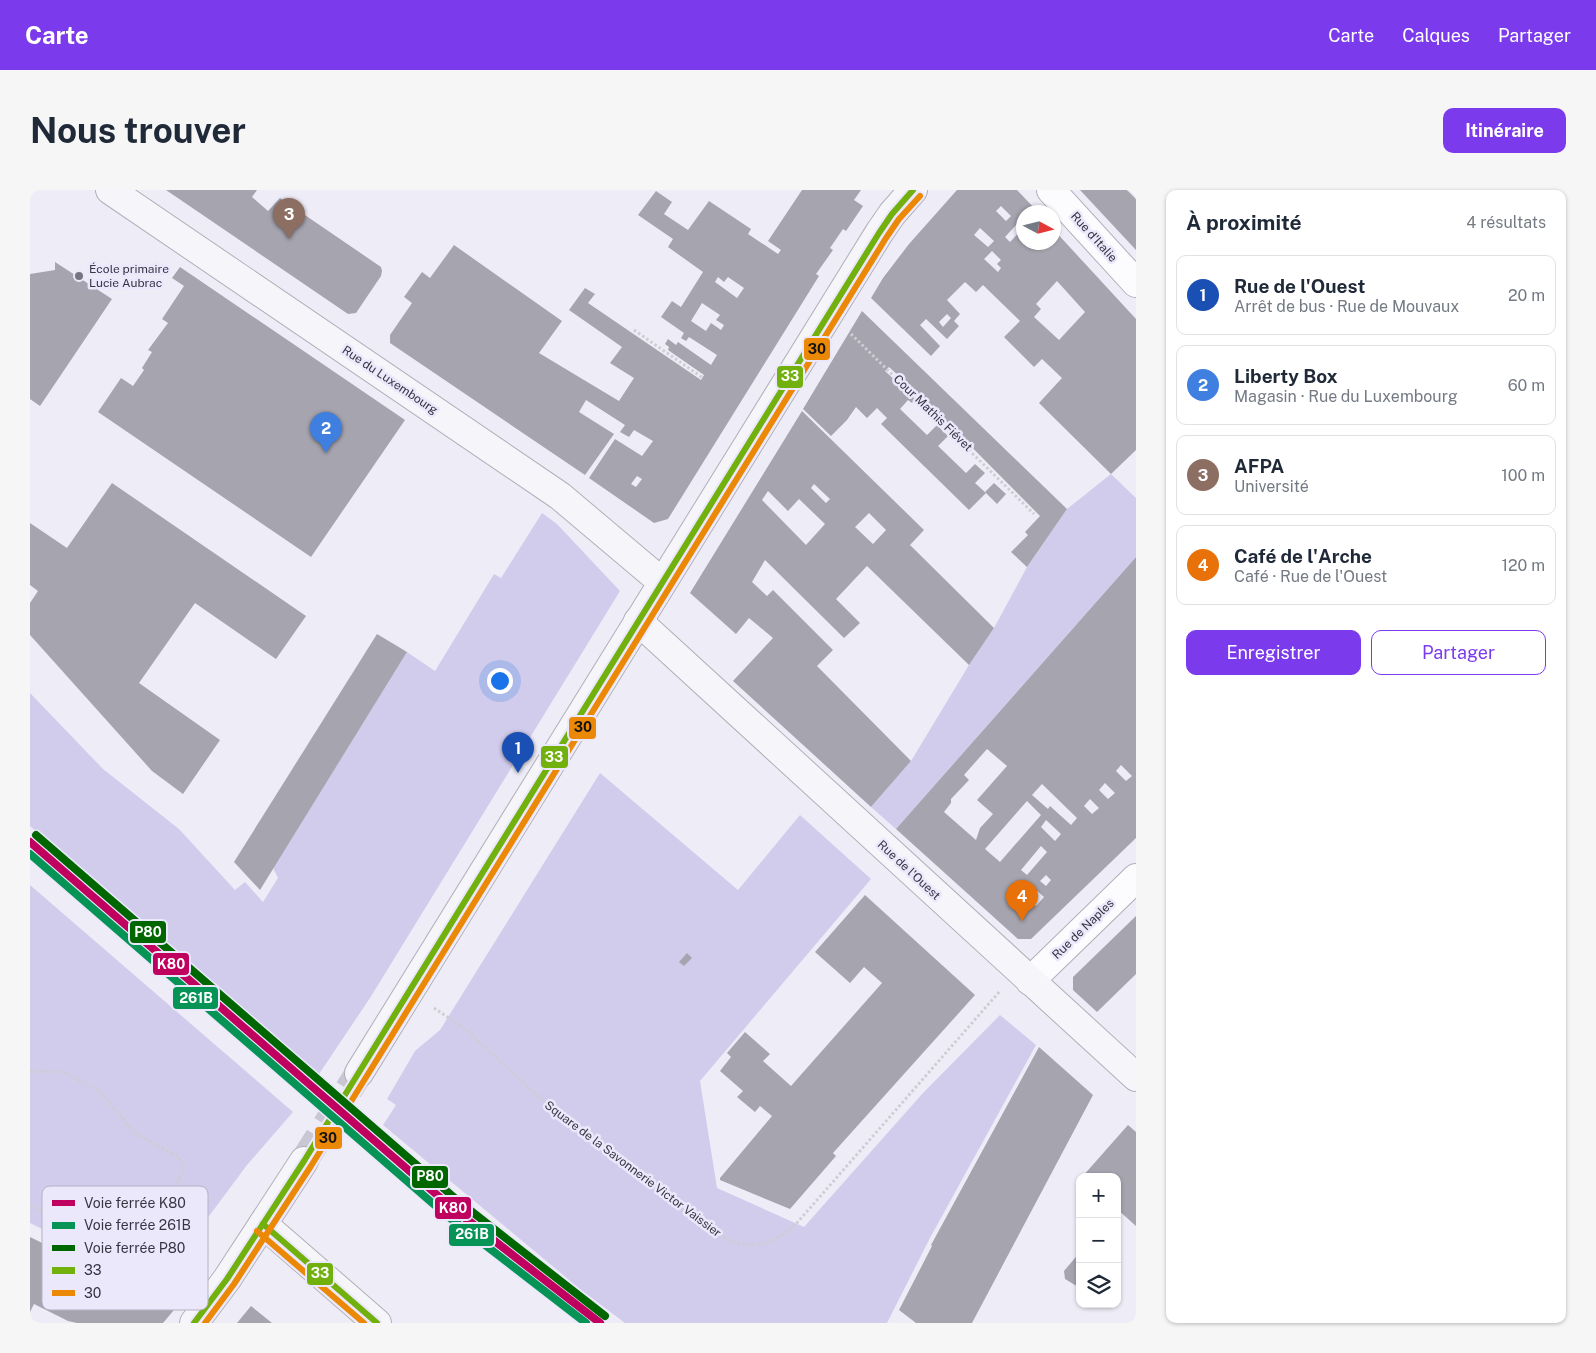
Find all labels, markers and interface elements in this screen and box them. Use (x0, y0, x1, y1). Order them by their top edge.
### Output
text: Carte (25, 21, 89, 49)
text: Carte (1328, 25, 1374, 46)
text: Calques (1402, 25, 1470, 46)
text: Partager (1498, 25, 1571, 46)
button: Itinéraire (1443, 108, 1566, 153)
text: Nous trouver (30, 110, 246, 151)
pin: 3 (273, 198, 305, 239)
north arrow (1016, 205, 1061, 250)
street label: Rue d'Italie (1068, 209, 1120, 265)
text: À proximité (1186, 210, 1302, 235)
text: 4 résultats (1466, 213, 1546, 232)
place label: École primaire Lucie Aubrac (89, 262, 169, 290)
marker: École primaire Lucie Aubrac (73, 270, 85, 282)
text: Rue de l'Ouest (1234, 275, 1365, 297)
text: 1 (1200, 286, 1206, 305)
text: 20 m (1508, 286, 1545, 305)
text: Arrêt de bus · Rue de Mouvaux (1234, 297, 1459, 316)
line badge: 30 (803, 337, 831, 361)
text: 30 (808, 341, 826, 357)
street label: Rue du Luxembourg (340, 343, 440, 417)
line badge: 33 (776, 365, 804, 389)
text: Liberty Box (1234, 365, 1338, 387)
text: 33 (781, 368, 799, 384)
street label: Cour Mathis Fiévet (891, 372, 976, 454)
text: 2 (1198, 376, 1208, 395)
text: 60 m (1508, 376, 1545, 395)
text: Magasin · Rue du Luxembourg (1234, 387, 1458, 406)
pin: 2 (310, 412, 342, 453)
text: AFPA (1234, 455, 1284, 477)
text: 3 (1198, 466, 1208, 485)
text: 100 m (1501, 466, 1545, 485)
text: Université (1234, 477, 1309, 496)
text: Café de l'Arche (1234, 545, 1372, 567)
text: 4 (1198, 556, 1208, 575)
text: 120 m (1501, 556, 1545, 575)
text: Café · Rue de l'Ouest (1234, 567, 1387, 586)
button: Enregistrer (1186, 630, 1361, 675)
button: Partager (1371, 630, 1546, 675)
your location (487, 668, 513, 694)
line badge: 30 (568, 716, 597, 740)
text: 30 (574, 719, 592, 735)
pin: 1 (502, 732, 534, 773)
line badge: 33 (540, 745, 569, 769)
text: 33 (545, 749, 563, 765)
street label: Rue de l'Ouest (875, 837, 943, 903)
pin: 4 (1006, 880, 1038, 921)
street label: Rue de Naples (1049, 896, 1117, 962)
line badge: P80 (129, 920, 167, 944)
text: P80 (134, 924, 162, 940)
line badge: K80 (152, 952, 190, 976)
text: K80 (157, 956, 185, 972)
line badge: 261B (172, 986, 219, 1010)
text: 261B (179, 990, 213, 1006)
street label: Square de la Savonnerie Victor Vaissier (542, 1098, 724, 1240)
line badge: 30 (314, 1126, 343, 1150)
text: 30 (319, 1130, 337, 1146)
line badge: P80 (411, 1165, 449, 1189)
text: P80 (416, 1168, 444, 1184)
map controls (1076, 1173, 1121, 1308)
button: + (1076, 1173, 1121, 1218)
legend (42, 1186, 208, 1310)
text: Voie ferrée K80 (84, 1195, 186, 1211)
line badge: K80 (434, 1196, 472, 1220)
text: K80 (439, 1200, 467, 1216)
text: Voie ferrée 261B (84, 1217, 191, 1233)
button: − (1076, 1218, 1121, 1263)
line badge: 261B (448, 1223, 495, 1247)
text: 261B (455, 1226, 489, 1242)
text: Voie ferrée P80 (84, 1240, 185, 1256)
text: 33 (84, 1262, 102, 1278)
line badge: 33 (306, 1262, 334, 1286)
button: layers (1076, 1263, 1121, 1308)
text: 33 (311, 1265, 329, 1281)
text: 30 (84, 1285, 101, 1301)

